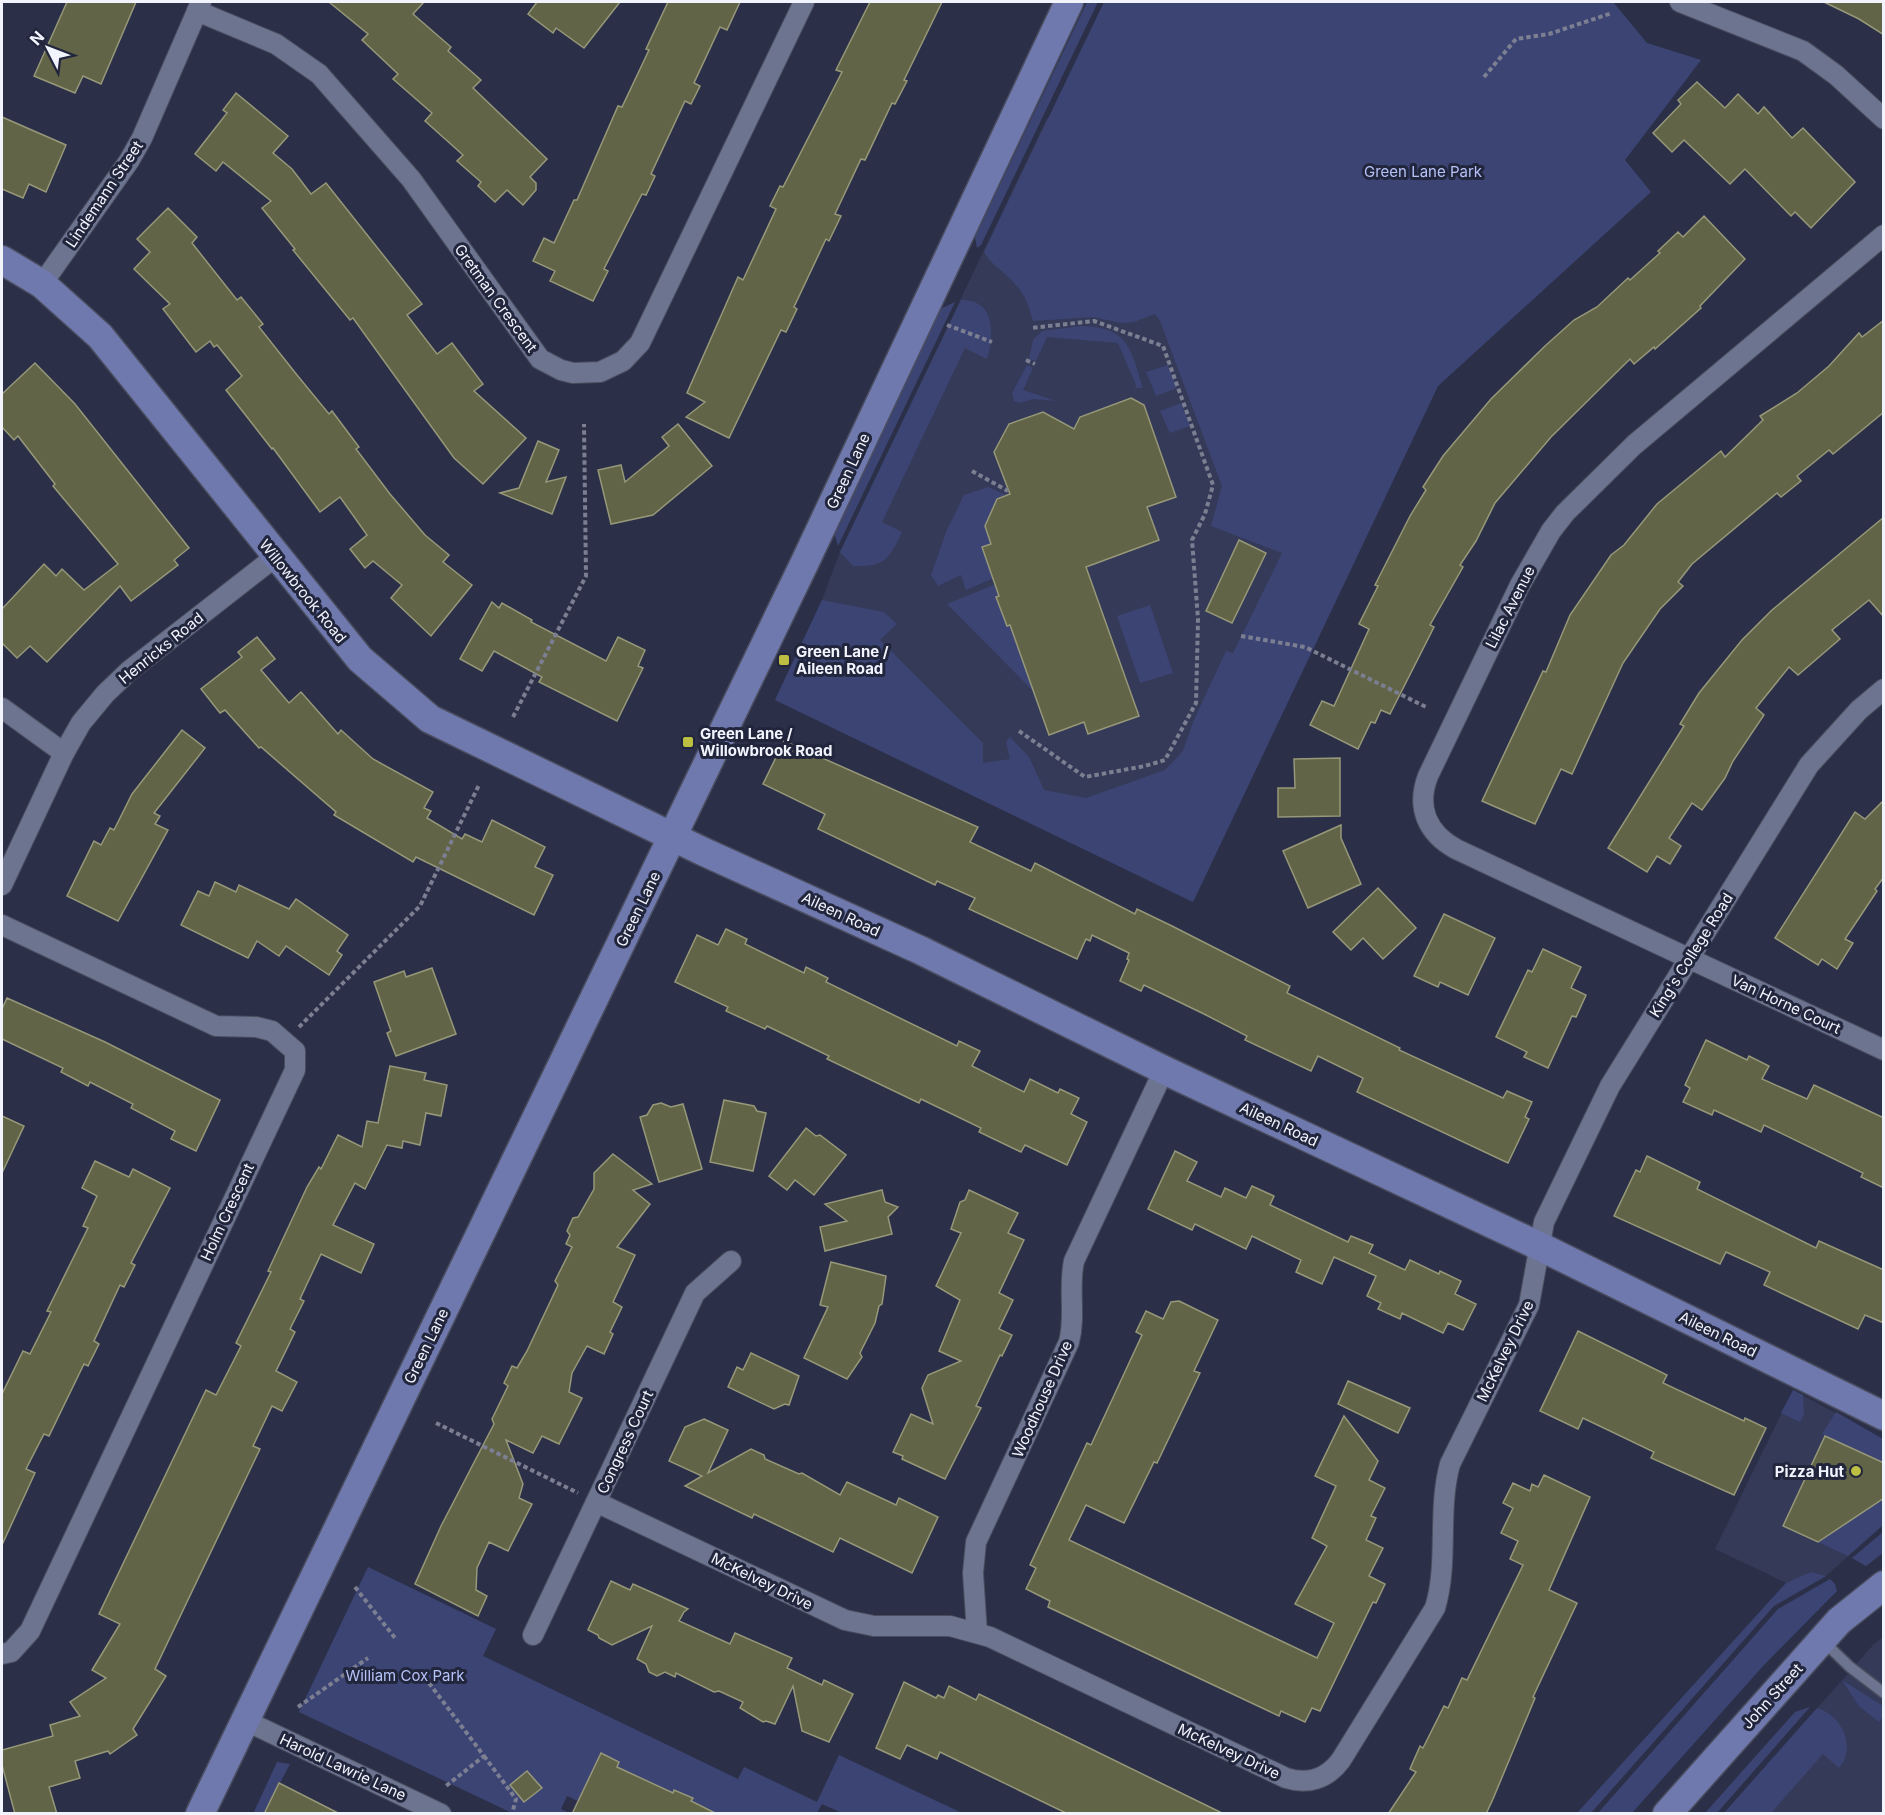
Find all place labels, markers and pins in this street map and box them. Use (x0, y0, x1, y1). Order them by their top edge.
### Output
place label: Green Lane / Aileen Road (796, 642, 889, 678)
marker: Green Lane / Aileen Road (777, 653, 791, 667)
place label: Green Lane / Willowbrook Road (700, 724, 833, 760)
marker: Green Lane / Willowbrook Road (681, 735, 695, 749)
place label: Pizza Hut (1775, 1462, 1845, 1481)
marker: Pizza Hut (1849, 1464, 1863, 1478)

